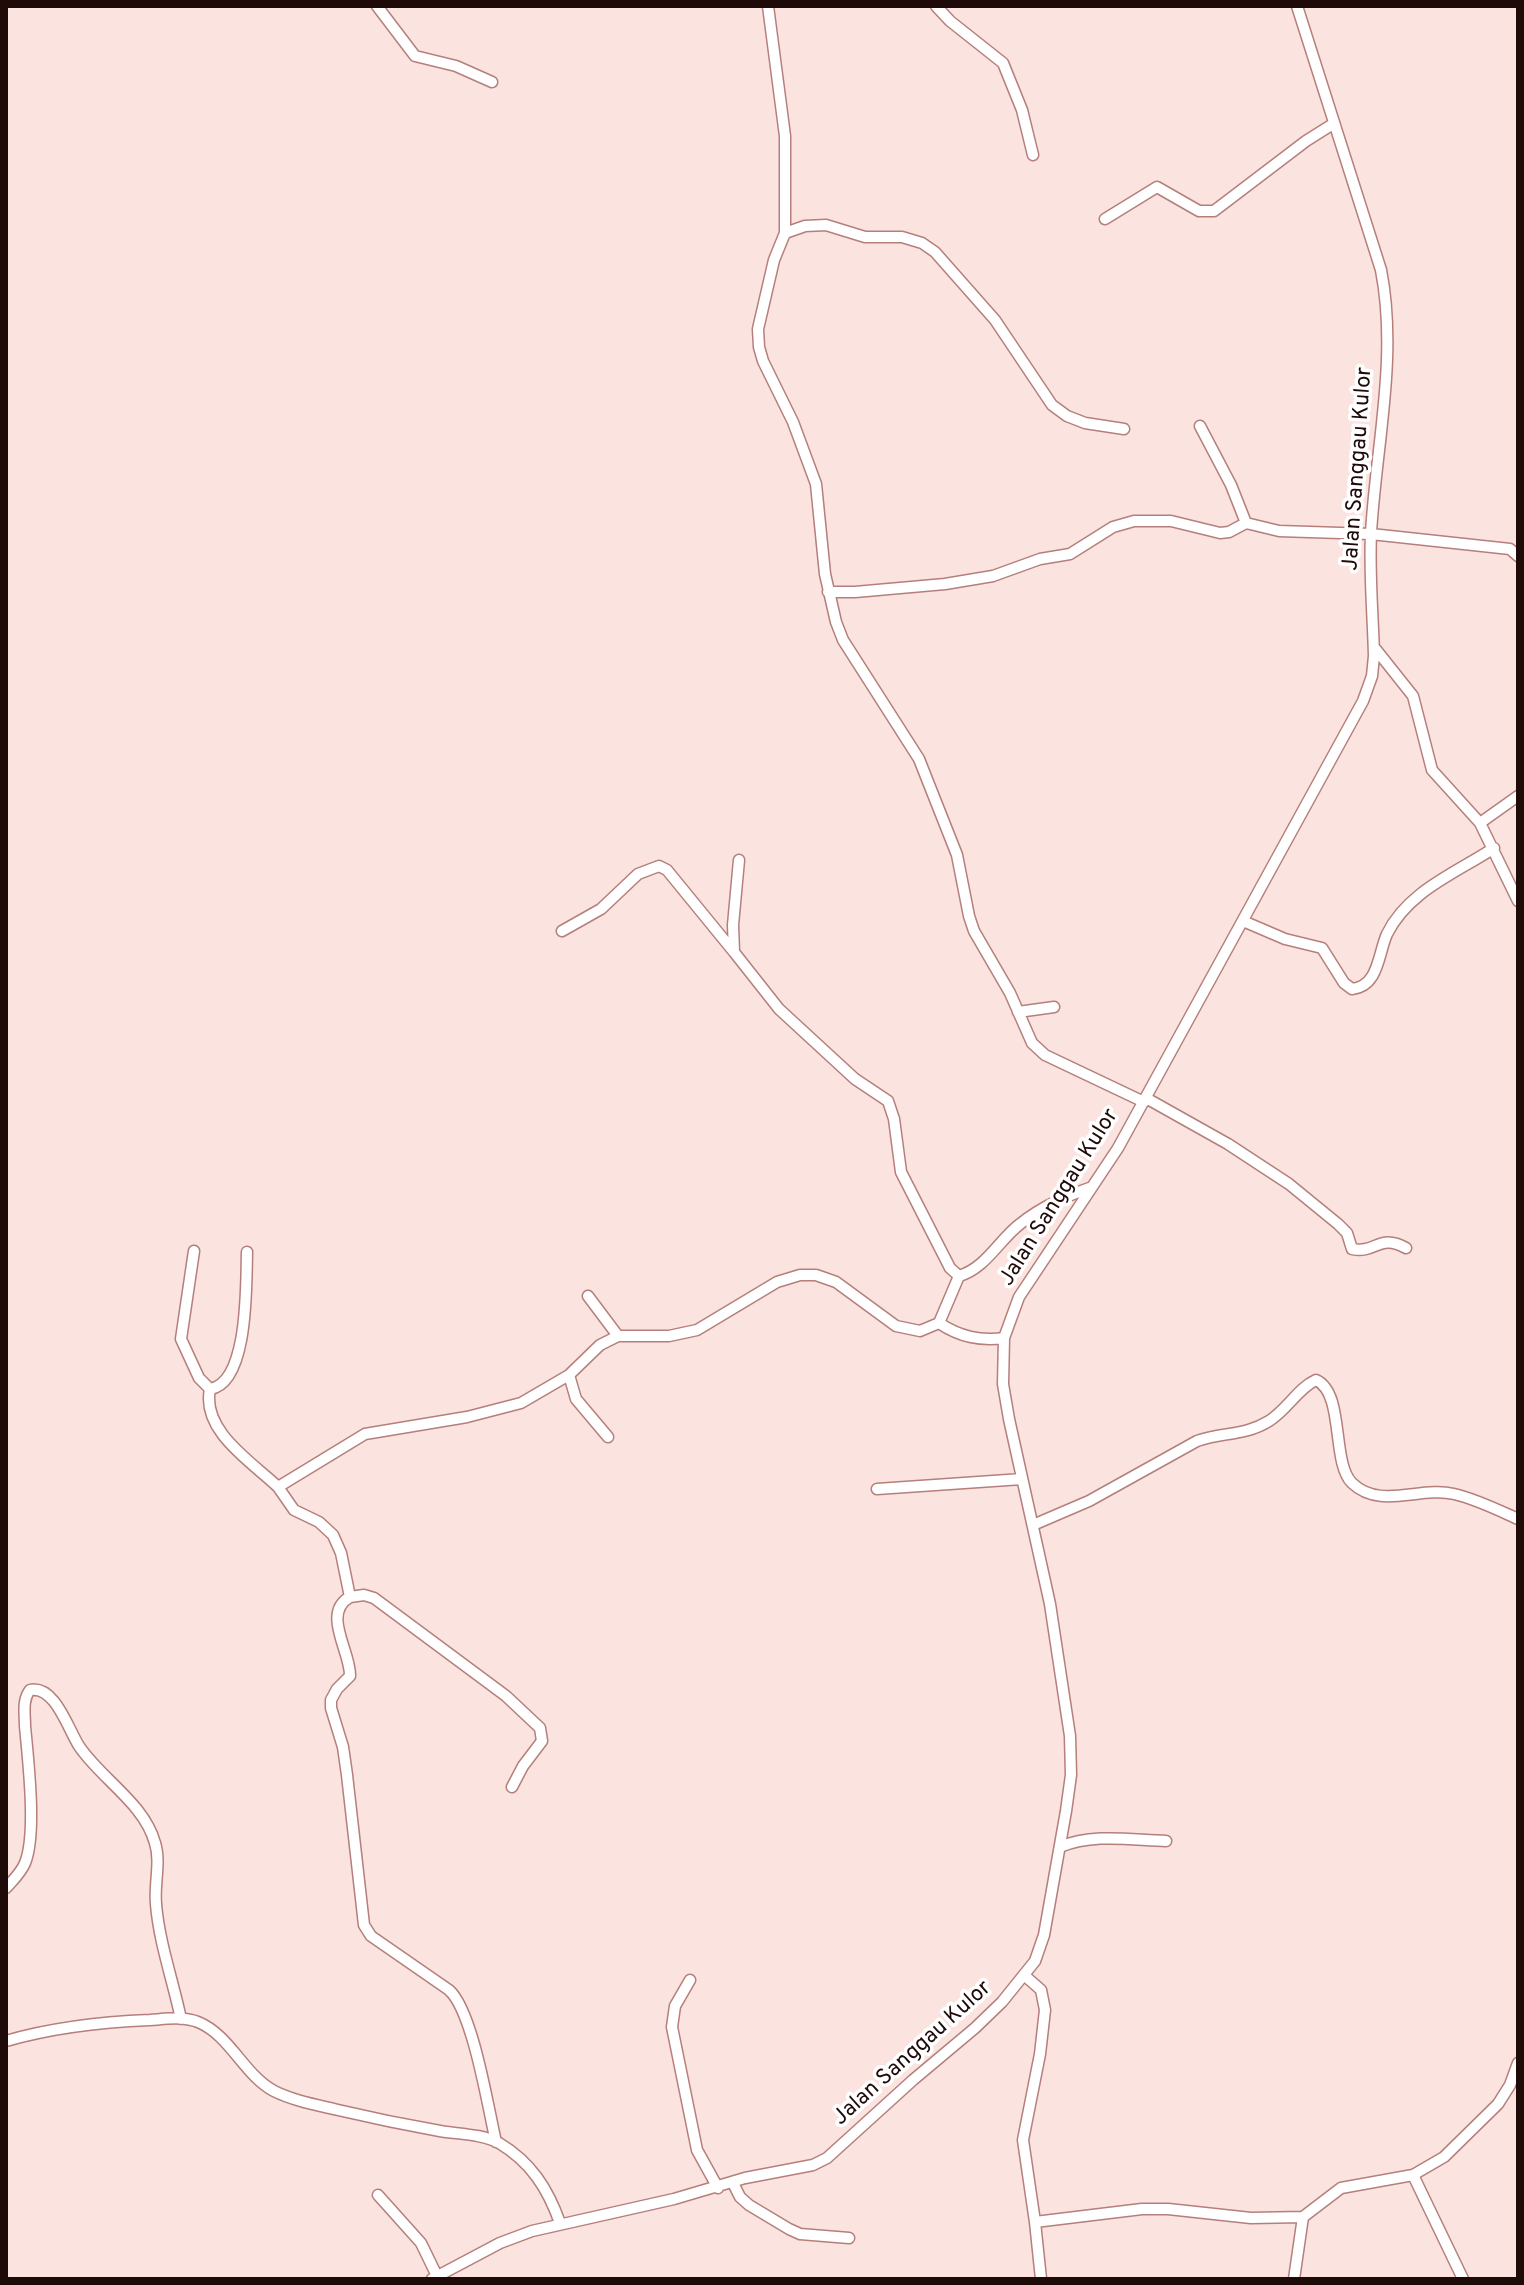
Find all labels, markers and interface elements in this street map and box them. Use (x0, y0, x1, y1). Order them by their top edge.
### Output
street label: Jalan Sanggau Kulor (1339, 366, 1379, 572)
street label: Jalan Sanggau Kulor (995, 1105, 1125, 1291)
street label: Jalan Sanggau Kulor (828, 1976, 998, 2132)

